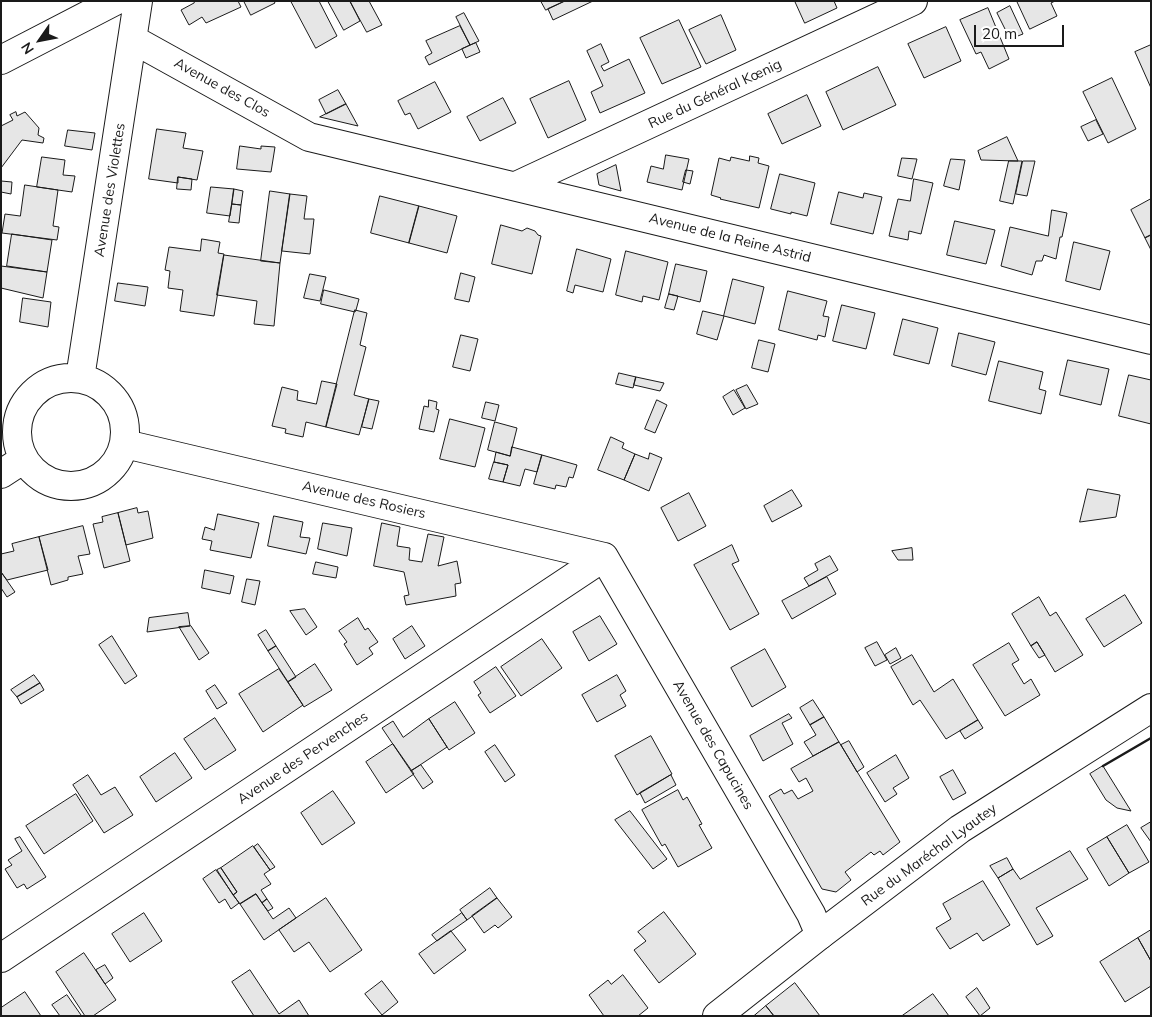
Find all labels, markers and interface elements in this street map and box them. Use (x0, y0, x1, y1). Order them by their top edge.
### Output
north arrow (15, 15, 65, 65)
scale bar (977, 15, 1067, 47)
text: 20 m (982, 24, 1017, 43)
text: N (17, 39, 38, 58)
street label: Avenue des Clos (171, 55, 273, 121)
street label: Rue du Général Kœnig (646, 56, 784, 132)
street label: Avenue des Violettes (91, 122, 129, 258)
street label: Avenue de la Reine Astrid (647, 210, 813, 266)
street label: Avenue des Rosiers (301, 478, 427, 522)
street label: Avenue des Capucines (669, 677, 757, 813)
street label: Avenue des Pervenches (235, 708, 371, 808)
street label: Rue du Maréchal Lyautey (858, 800, 1000, 910)

